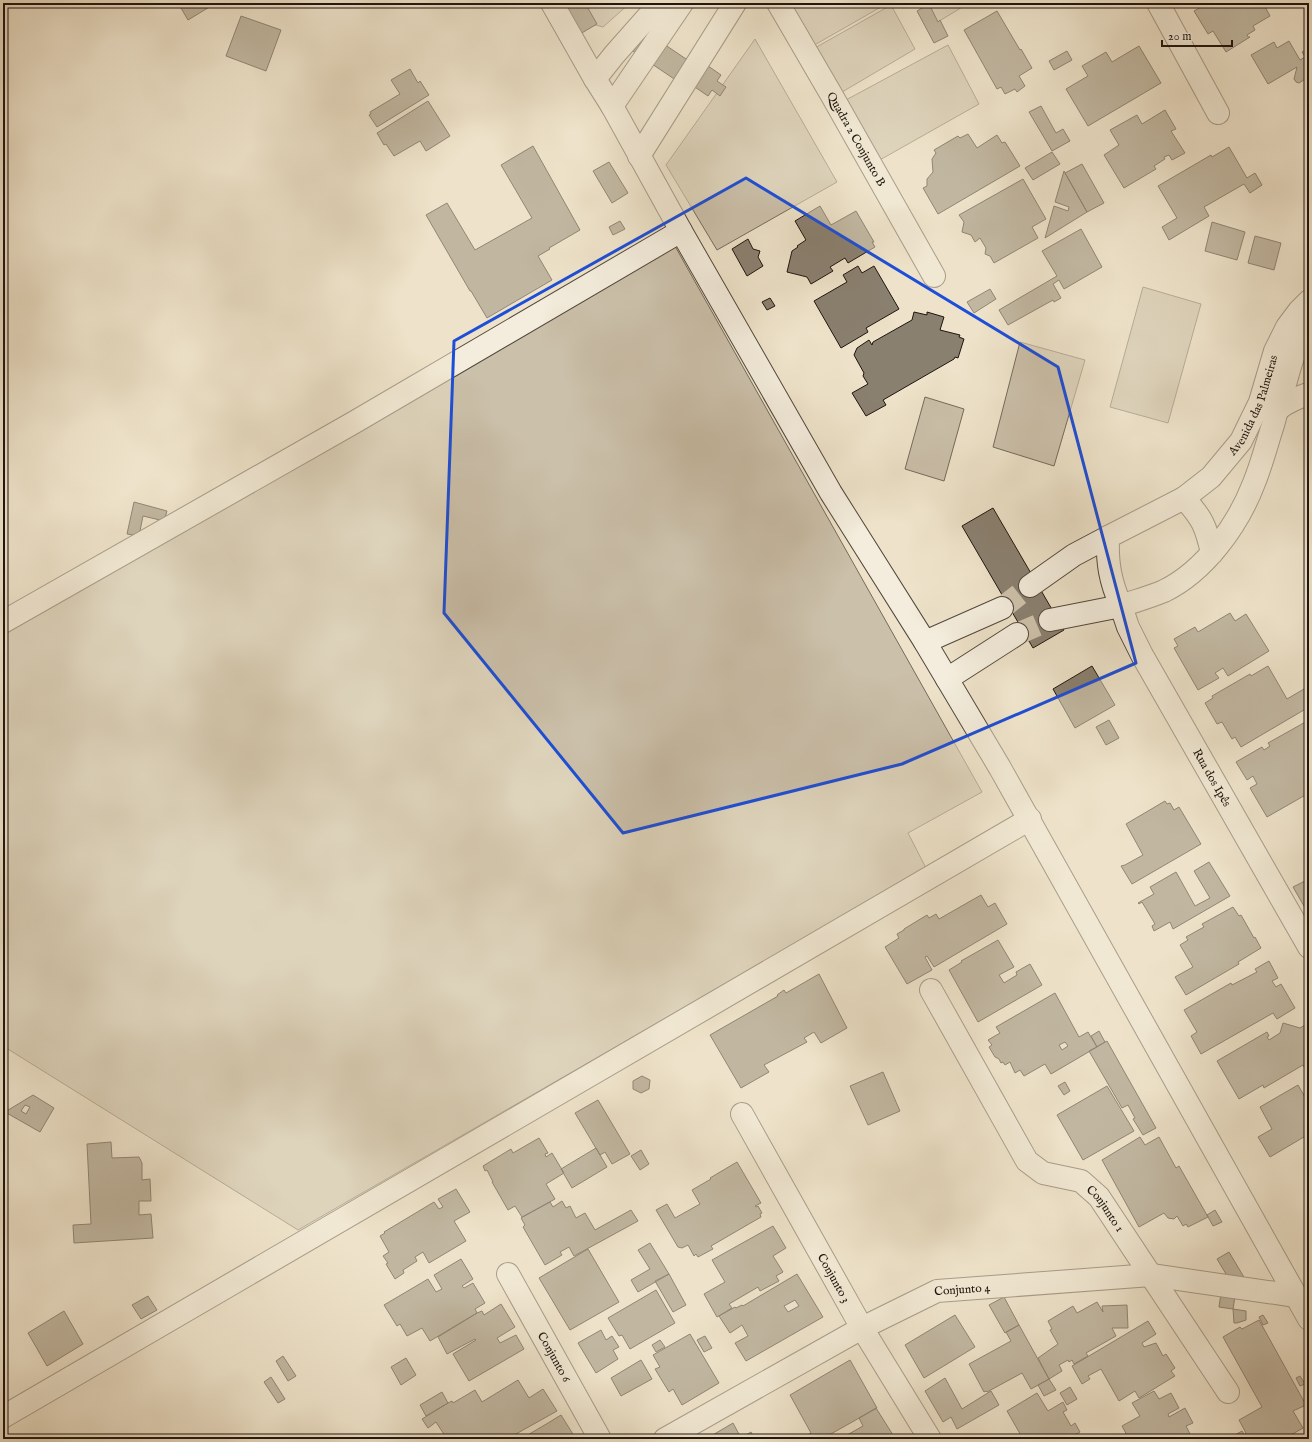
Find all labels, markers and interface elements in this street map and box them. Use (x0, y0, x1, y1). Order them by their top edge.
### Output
scale bar (1162, 22, 1232, 48)
text: 20 m (1168, 29, 1191, 44)
street label: Quadra 2 Conjunto B (824, 89, 889, 189)
street label: Avenida das Palmeiras (1224, 353, 1281, 459)
street label: Rua dos Ipês (1190, 746, 1235, 809)
street label: Conjunto 1 (1083, 1182, 1127, 1235)
street label: Conjunto 3 (814, 1251, 854, 1305)
street label: Conjunto 4 (934, 1280, 991, 1299)
street label: Conjunto 6 (534, 1329, 575, 1385)

